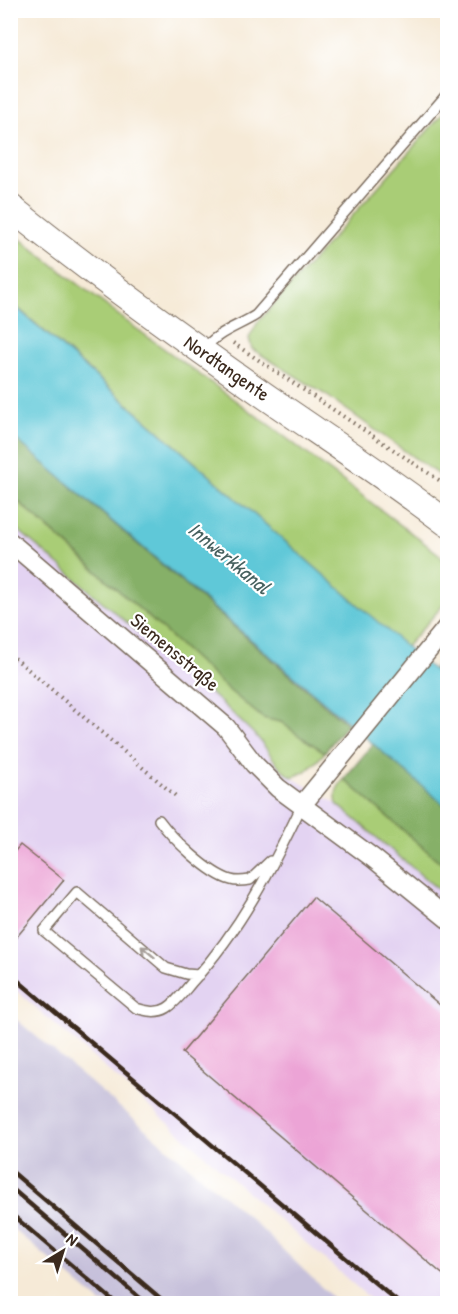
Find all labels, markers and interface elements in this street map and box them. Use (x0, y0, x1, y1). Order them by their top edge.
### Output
street label: Nordtangente (179, 328, 275, 407)
water label: Innwerkkanal (182, 515, 278, 601)
street label: Siemensstraße (125, 606, 226, 697)
one-way arrow (141, 945, 156, 959)
north arrow (33, 1221, 93, 1281)
text: N (62, 1228, 83, 1251)

